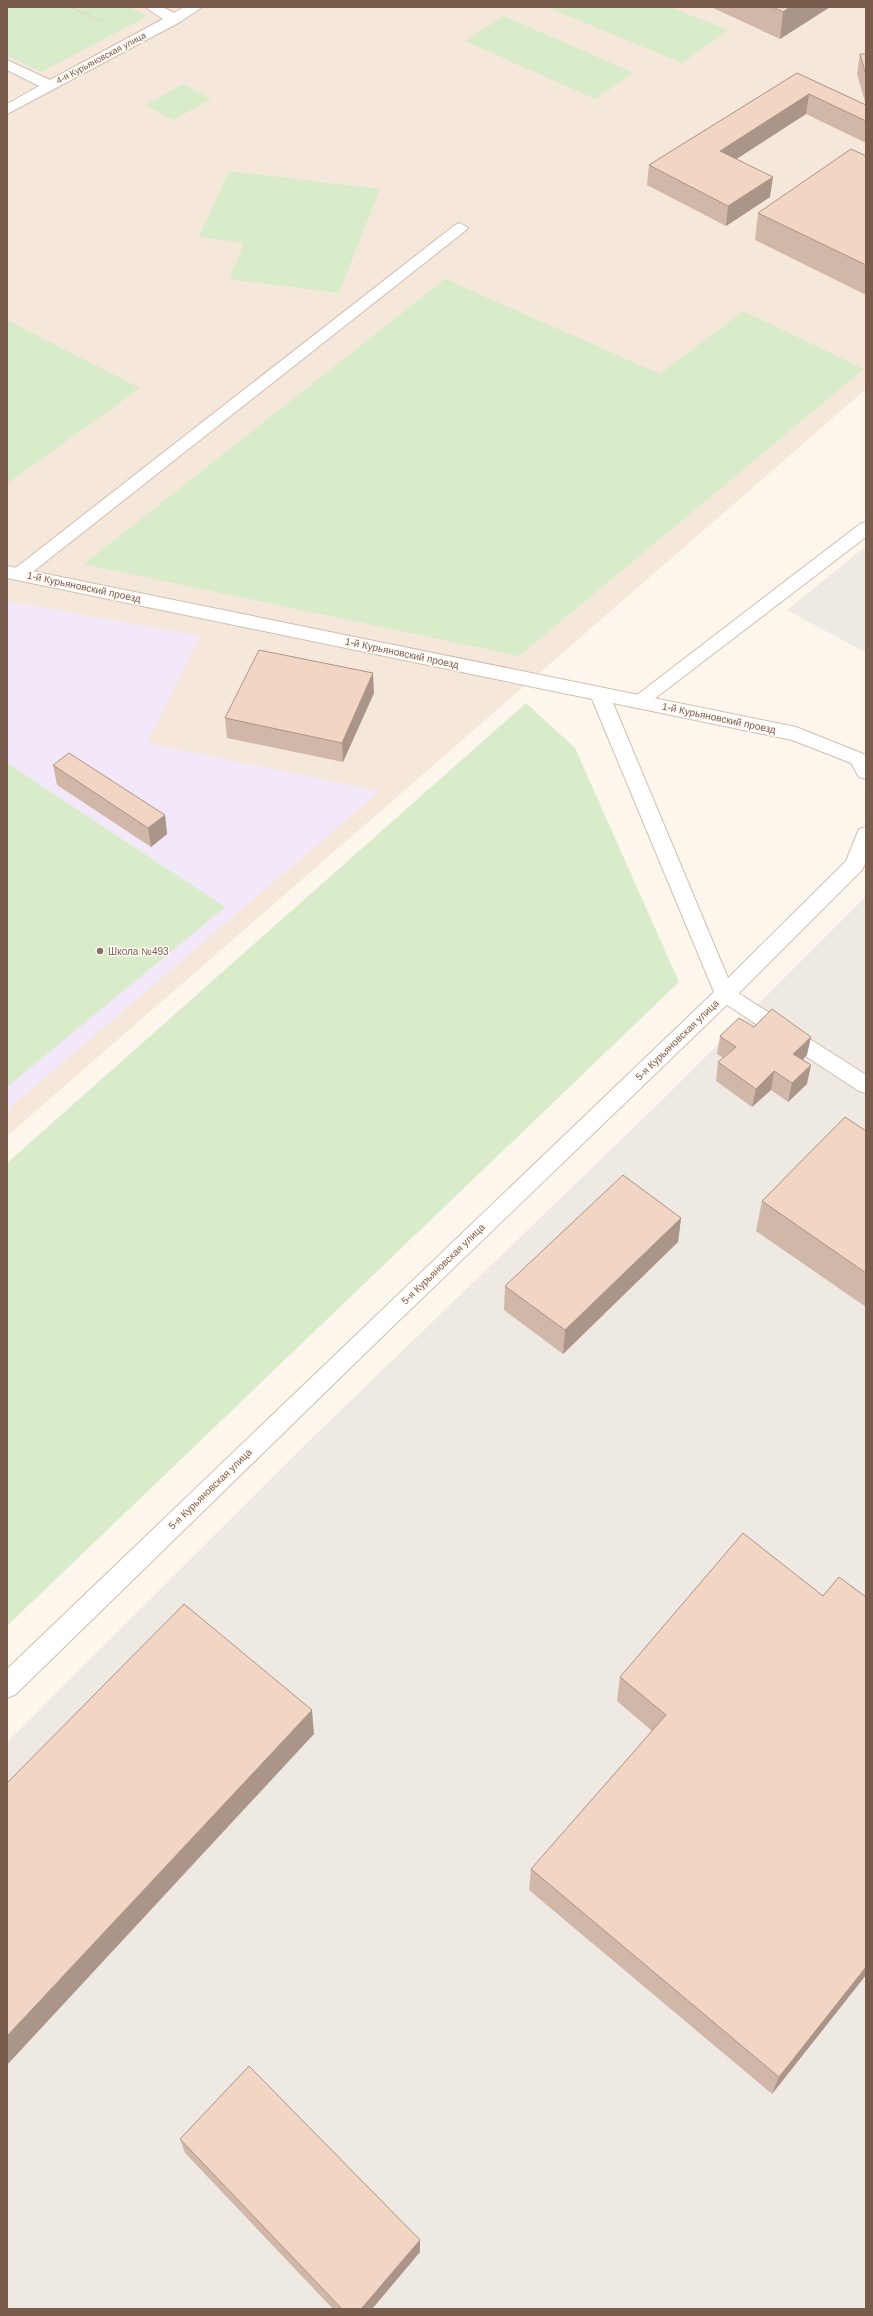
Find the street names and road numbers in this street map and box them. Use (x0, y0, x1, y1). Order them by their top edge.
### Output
street label: 4-я Курьяновская улица (55, 30, 147, 86)
street label: 1-й Курьяновский проезд (26, 570, 142, 604)
street label: 1-й Курьяновский проезд (344, 636, 460, 670)
street label: 1-й Курьяновский проезд (661, 701, 777, 735)
street label: 5-я Курьяновская улица (633, 997, 721, 1083)
street label: 5-я Курьяновская улица (399, 1221, 487, 1307)
street label: 5-я Курьяновская улица (166, 1446, 254, 1532)

